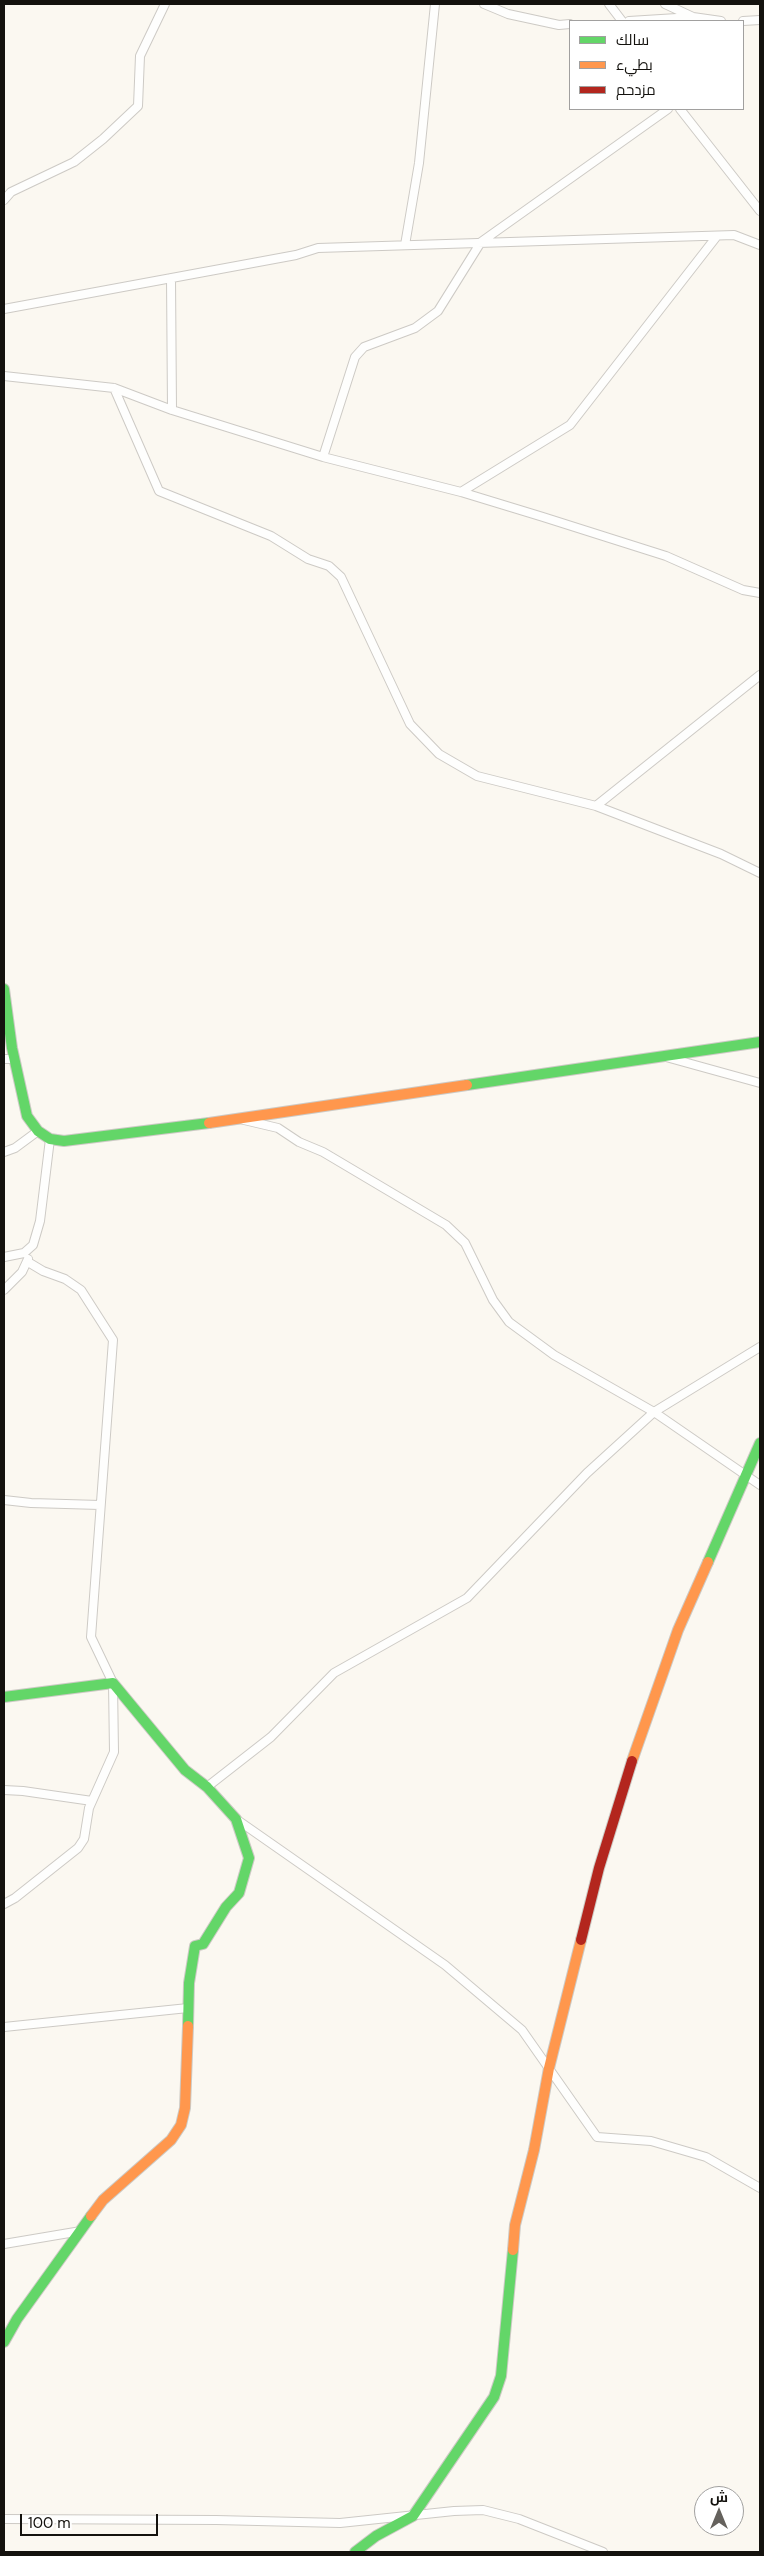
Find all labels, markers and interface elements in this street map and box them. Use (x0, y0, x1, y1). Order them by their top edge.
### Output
legend (569, 20, 744, 110)
text: سالك (616, 30, 649, 50)
text: بطيء (616, 55, 653, 75)
text: مزدحم (616, 80, 656, 100)
north arrow (694, 2486, 744, 2536)
text: ش (710, 2488, 728, 2506)
scale bar (22, 2504, 160, 2536)
text: 100 m (28, 2513, 71, 2533)

